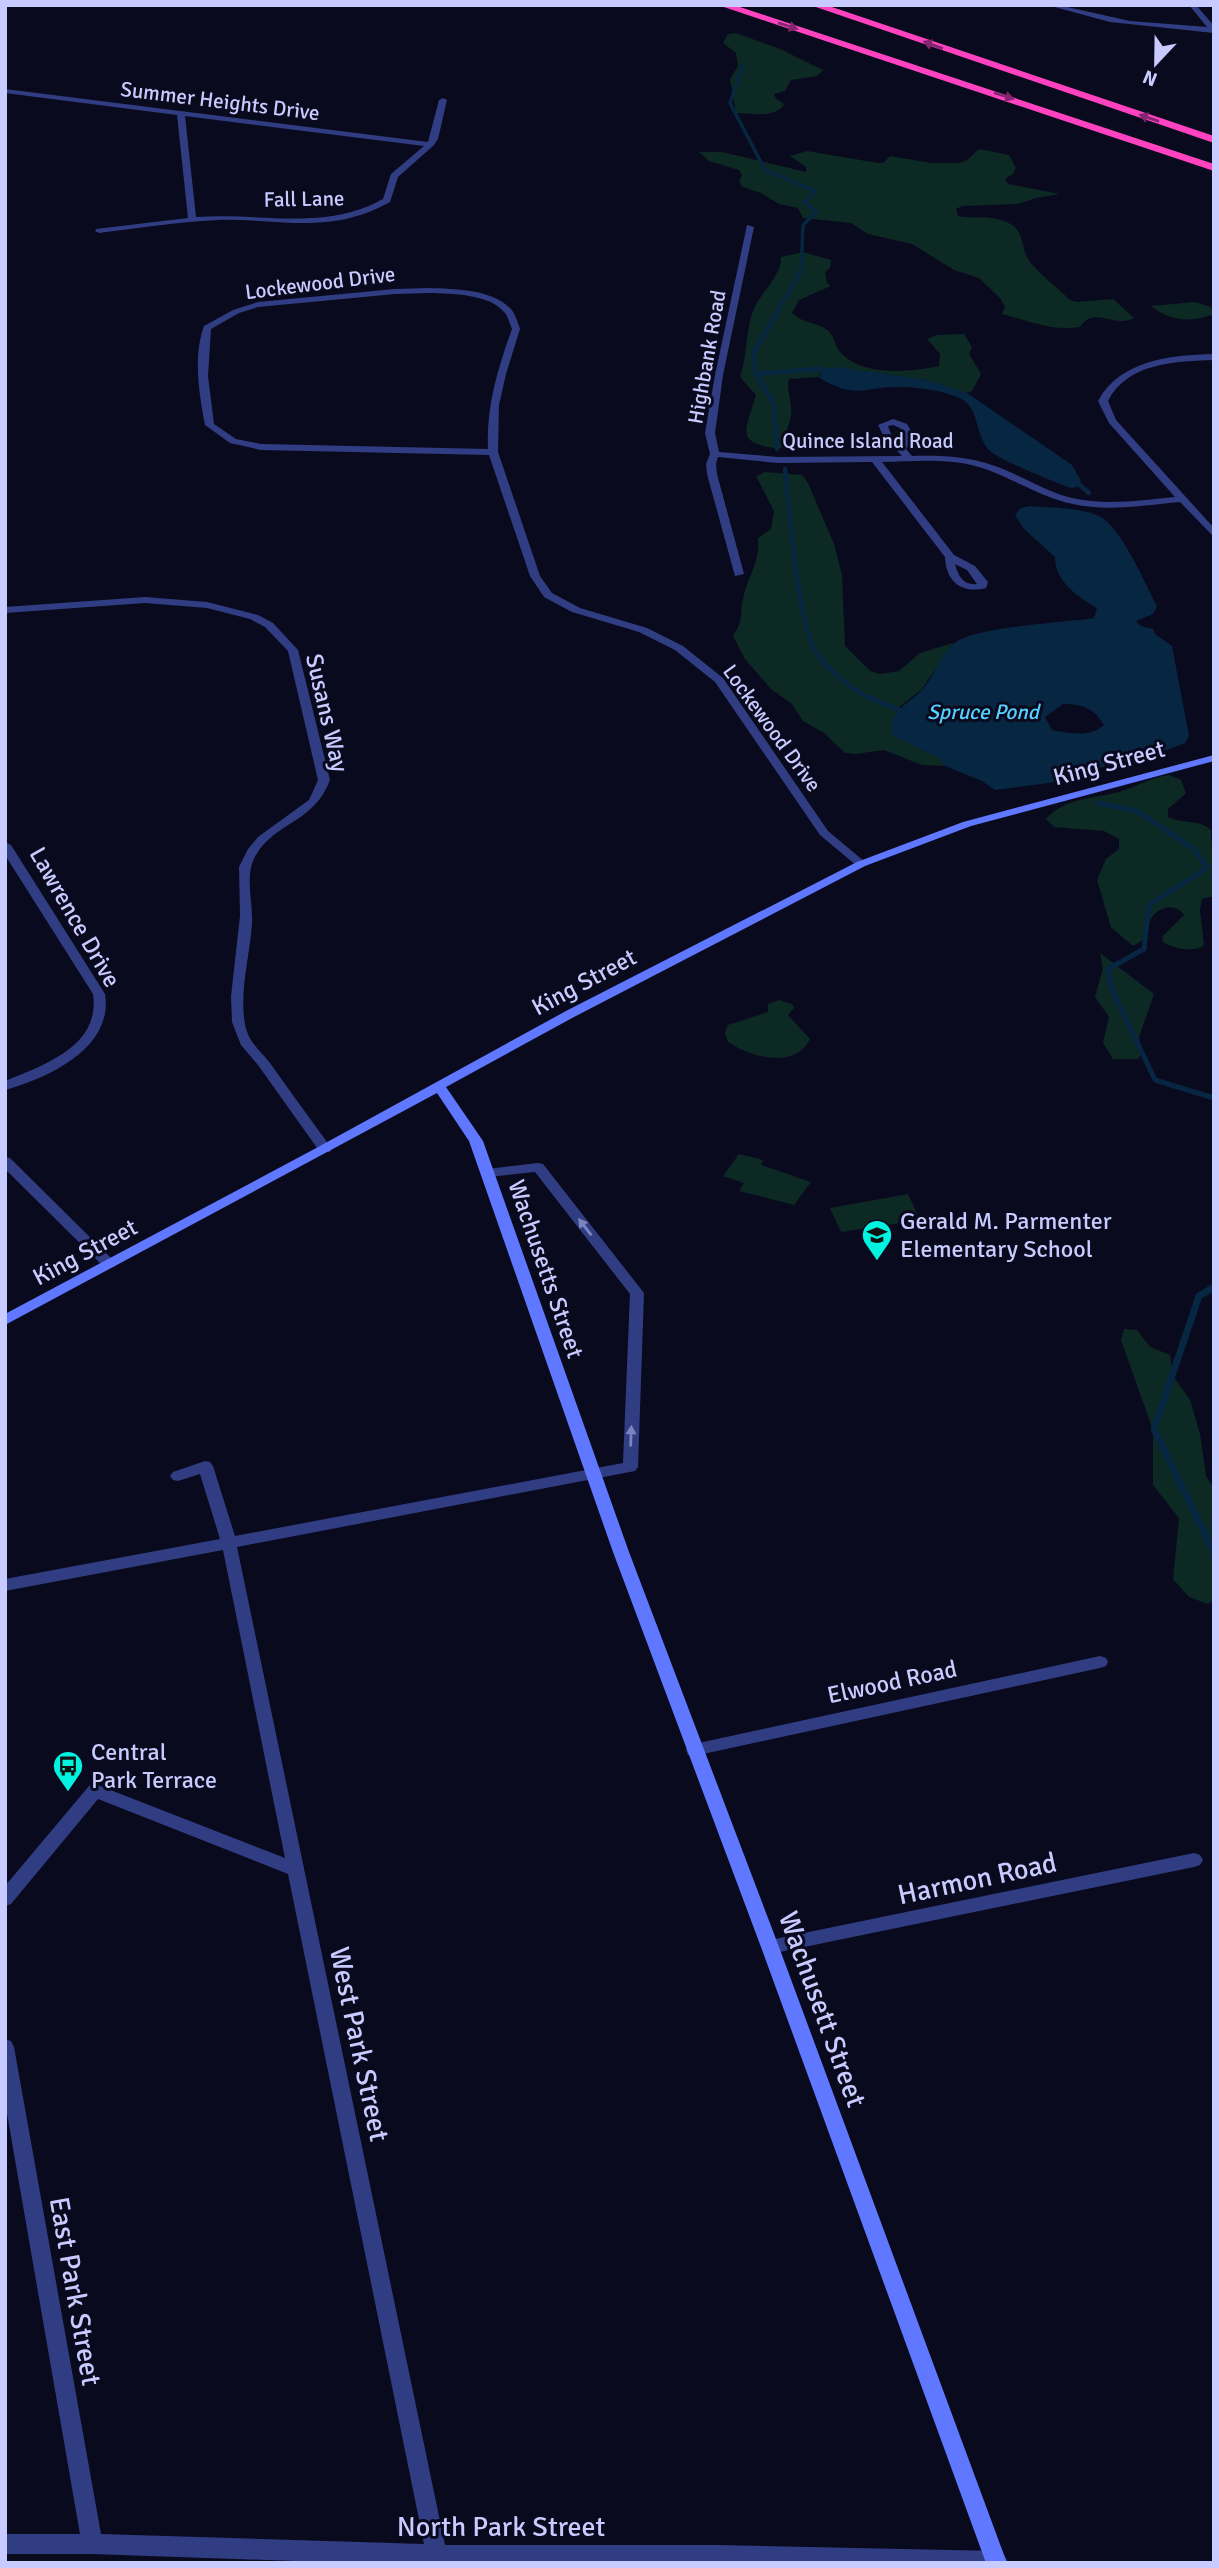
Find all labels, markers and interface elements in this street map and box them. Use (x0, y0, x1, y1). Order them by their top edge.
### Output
one-way arrow (778, 21, 799, 32)
north arrow (1121, 28, 1191, 98)
one-way arrow (923, 40, 944, 51)
text: N (1139, 64, 1161, 91)
street label: Summer Heights Drive (119, 76, 321, 126)
one-way arrow (994, 92, 1015, 102)
one-way arrow (1138, 112, 1159, 123)
street label: Fall Lane (263, 185, 345, 213)
street label: Lockewood Drive (243, 261, 397, 305)
street label: Highbank Road (682, 288, 732, 426)
street label: Quince Island Road (782, 428, 954, 454)
street label: Susans Way (299, 651, 355, 775)
street label: Lockewood Drive (717, 659, 827, 797)
water label: Spruce Pond (927, 699, 1042, 725)
street label: King Street (1050, 734, 1168, 792)
street label: Lawrence Drive (23, 841, 127, 993)
street label: King Street (526, 942, 642, 1022)
street label: Wachusetts Street (501, 1176, 591, 1362)
place label: Gerald M. Parmenter Elementary School (900, 1206, 1112, 1264)
street label: King Street (27, 1212, 143, 1292)
one-way arrow (577, 1218, 592, 1236)
school or university icon: Gerald M. Parmenter Elementary School (860, 1218, 894, 1262)
one-way arrow (626, 1424, 637, 1446)
street label: Elwood Road (824, 1654, 960, 1710)
place label: Central Park Terrace (91, 1737, 217, 1795)
bus stop icon: Central Park Terrace (51, 1749, 85, 1793)
street label: Harmon Road (895, 1846, 1060, 1912)
street label: Wachusett Street (771, 1907, 873, 2112)
street label: West Park Street (322, 1944, 396, 2145)
street label: East Park Street (42, 2194, 108, 2388)
street label: North Park Street (397, 2510, 605, 2544)

